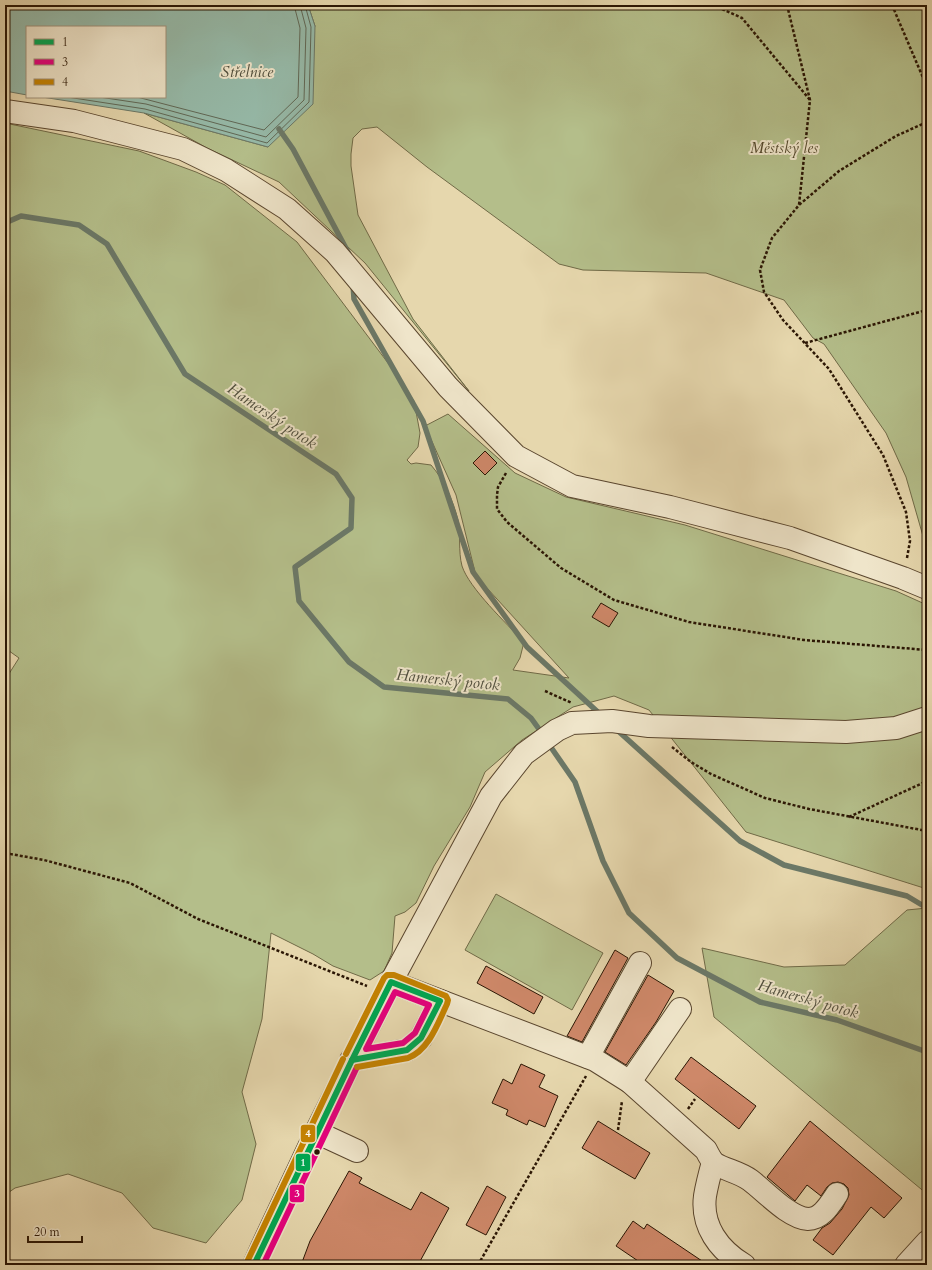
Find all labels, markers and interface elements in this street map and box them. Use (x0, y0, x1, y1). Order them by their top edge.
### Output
legend (26, 26, 166, 98)
text: 1 (62, 34, 68, 50)
text: 3 (62, 54, 68, 70)
water label: Střelnice (221, 61, 274, 83)
text: 4 (62, 74, 68, 90)
park label: Městský les (750, 138, 818, 158)
water label: Hamerský potok (223, 378, 321, 454)
water label: Hamerský potok (395, 664, 501, 696)
water label: Hamerský potok (755, 974, 861, 1024)
line badge: 4 (300, 1124, 316, 1143)
text: 4 (305, 1126, 311, 1141)
unlabelled marker (312, 1147, 322, 1157)
line badge: 1 (295, 1153, 311, 1172)
text: 1 (300, 1155, 306, 1170)
line badge: 3 (289, 1184, 305, 1203)
text: 3 (294, 1186, 300, 1201)
scale bar (28, 1218, 82, 1244)
text: 20 m (34, 1224, 61, 1240)

